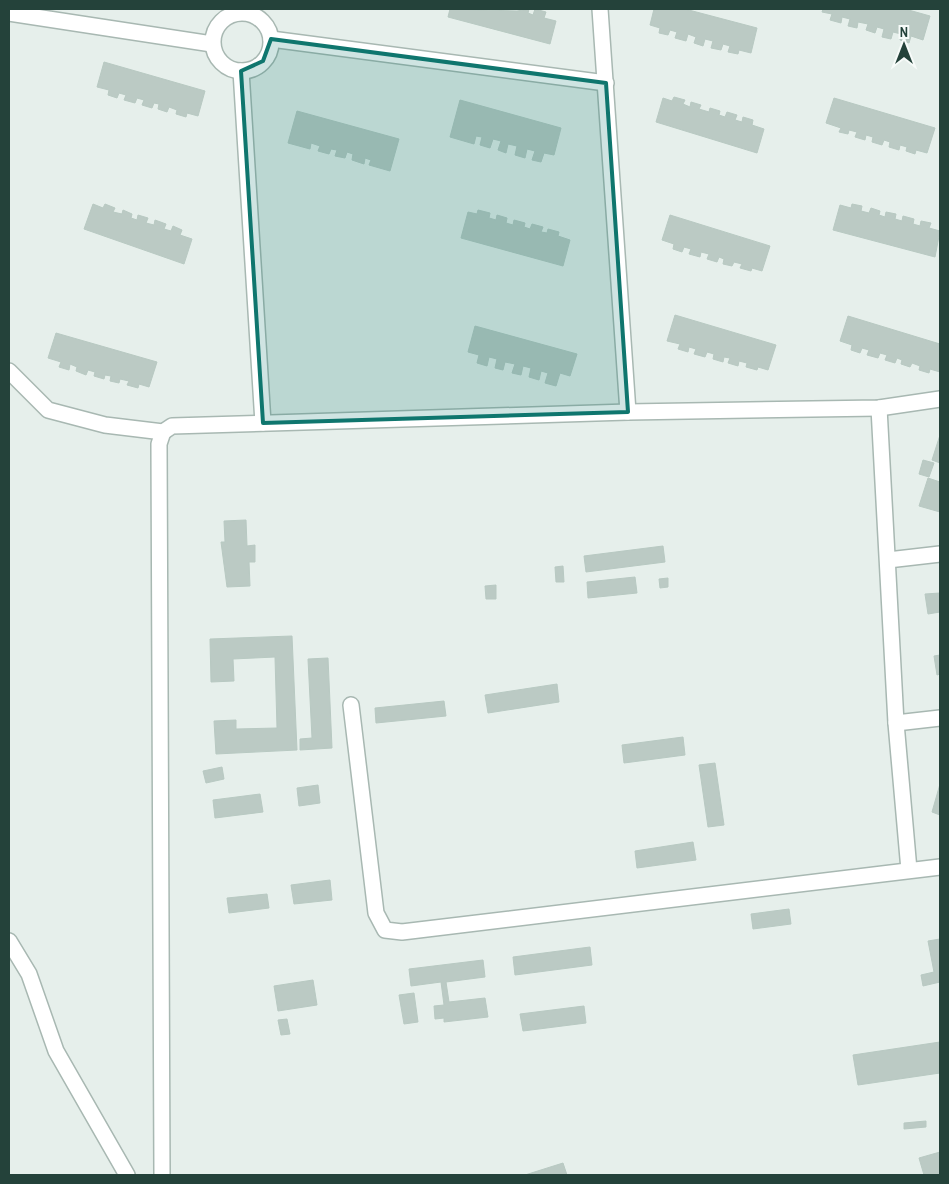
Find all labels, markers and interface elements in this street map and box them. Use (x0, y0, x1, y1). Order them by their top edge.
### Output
north arrow (879, 20, 929, 70)
text: N (900, 23, 908, 41)

